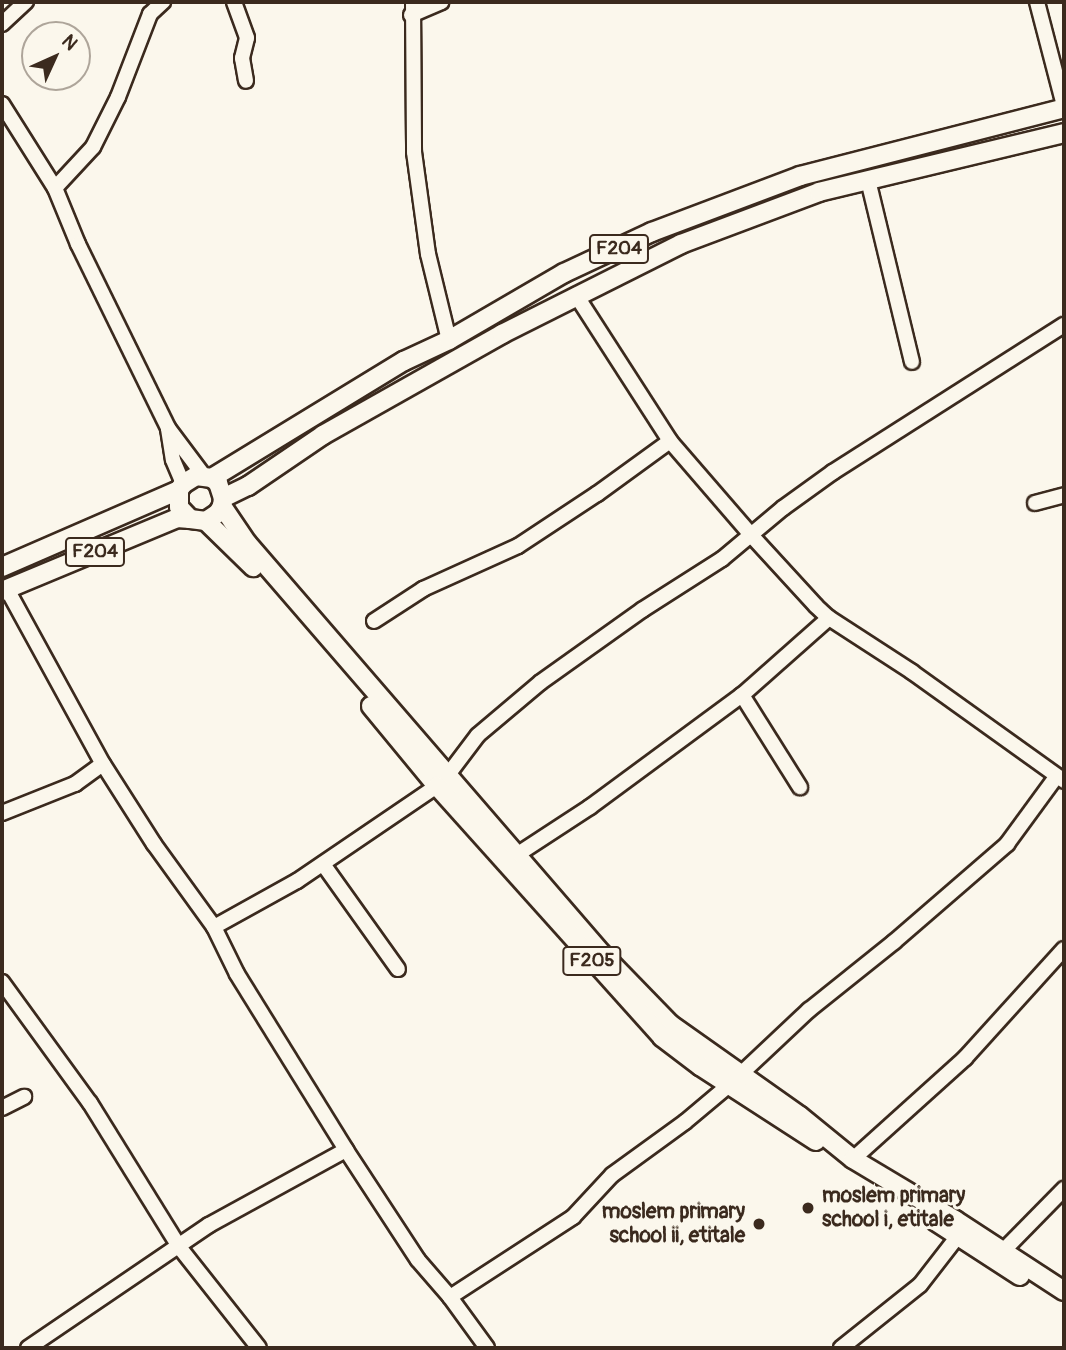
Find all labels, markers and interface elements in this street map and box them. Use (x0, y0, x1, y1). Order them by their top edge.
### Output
north arrow (21, 21, 91, 91)
text: N (56, 30, 82, 56)
road number: F204 (588, 233, 650, 264)
road number: F204 (64, 537, 126, 568)
road number: F205 (562, 945, 622, 976)
place label: moslem primary school i, etitale (822, 1183, 965, 1233)
place label: moslem primary school ii, etitale (602, 1199, 745, 1249)
marker: moslem primary school i, etitale (800, 1200, 816, 1216)
marker: moslem primary school ii, etitale (751, 1216, 767, 1232)

